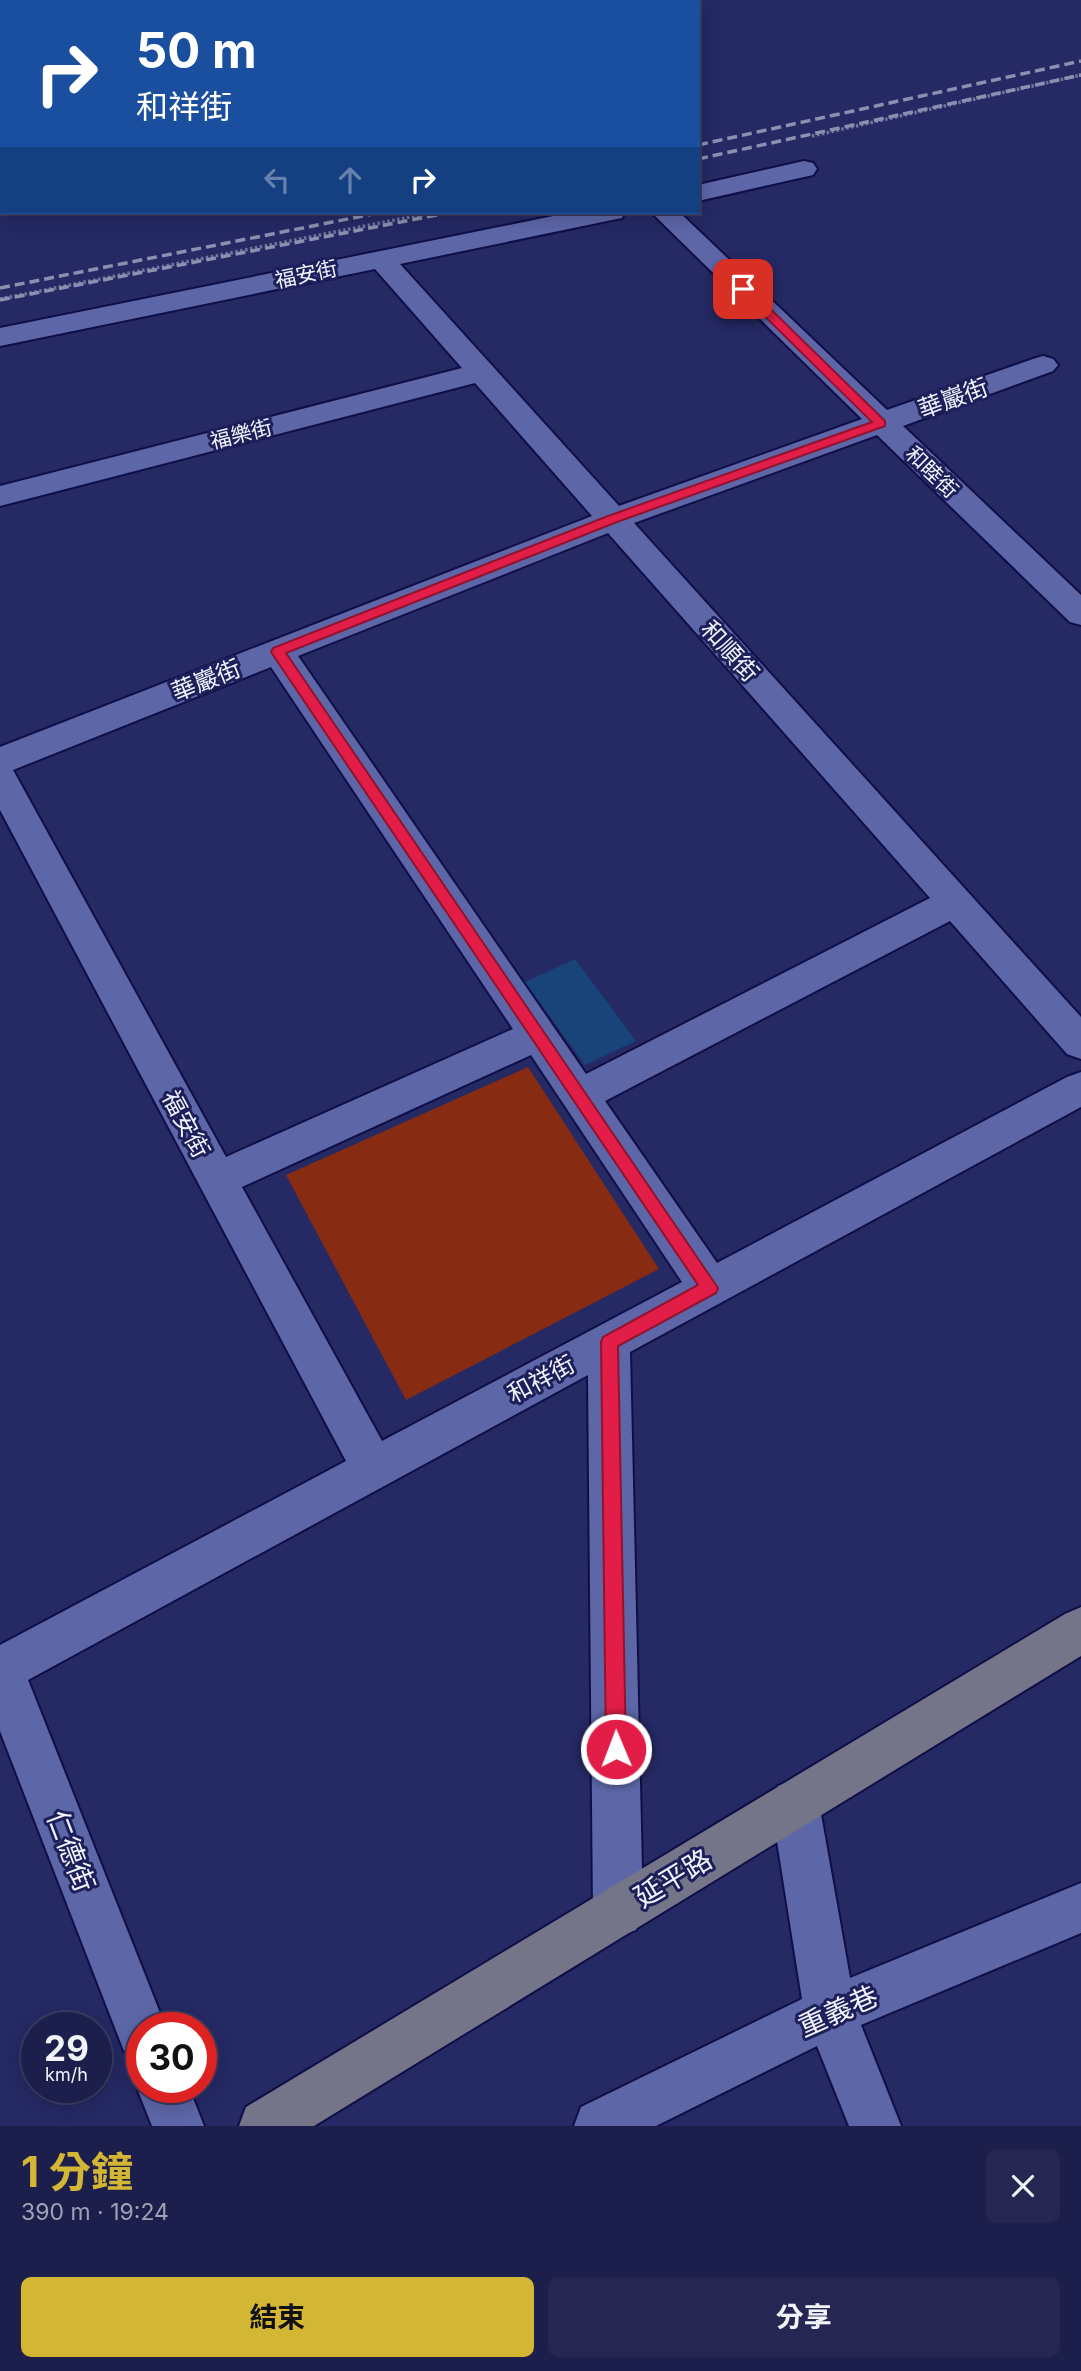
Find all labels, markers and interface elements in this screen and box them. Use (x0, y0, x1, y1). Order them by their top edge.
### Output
text: 50 m (136, 21, 257, 80)
icon: right (21, 28, 112, 119)
text: 和祥街 (136, 87, 232, 126)
icon: left (258, 161, 296, 199)
icon: ahead (331, 161, 369, 199)
icon: right (404, 161, 442, 199)
street label: 福安街 (273, 255, 339, 293)
pin (713, 259, 773, 319)
icon: arrive (724, 270, 762, 308)
street label: 華巖街 (914, 372, 992, 424)
street label: 福樂街 (207, 414, 275, 454)
street label: 和睦街 (901, 441, 963, 503)
street label: 和順街 (695, 615, 765, 687)
street label: 華巖街 (167, 653, 245, 707)
street label: 福安街 (156, 1085, 216, 1163)
street label: 和祥街 (502, 1349, 580, 1409)
position arrow (579, 1712, 653, 1786)
street label: 仁德街 (40, 1806, 102, 1896)
street label: 延平路 (628, 1842, 718, 1914)
street label: 重義巷 (793, 1978, 883, 2044)
speed limit sign: 30 (126, 2012, 217, 2103)
text: 29 (44, 2027, 89, 2069)
text: km/h (45, 2064, 88, 2085)
text: 1 分鐘 (21, 2146, 133, 2197)
button: close (986, 2149, 1060, 2223)
text: 390 m · 19:24 (21, 2198, 169, 2226)
button: 結束 (21, 2277, 534, 2357)
button: 分享 (548, 2277, 1060, 2357)

